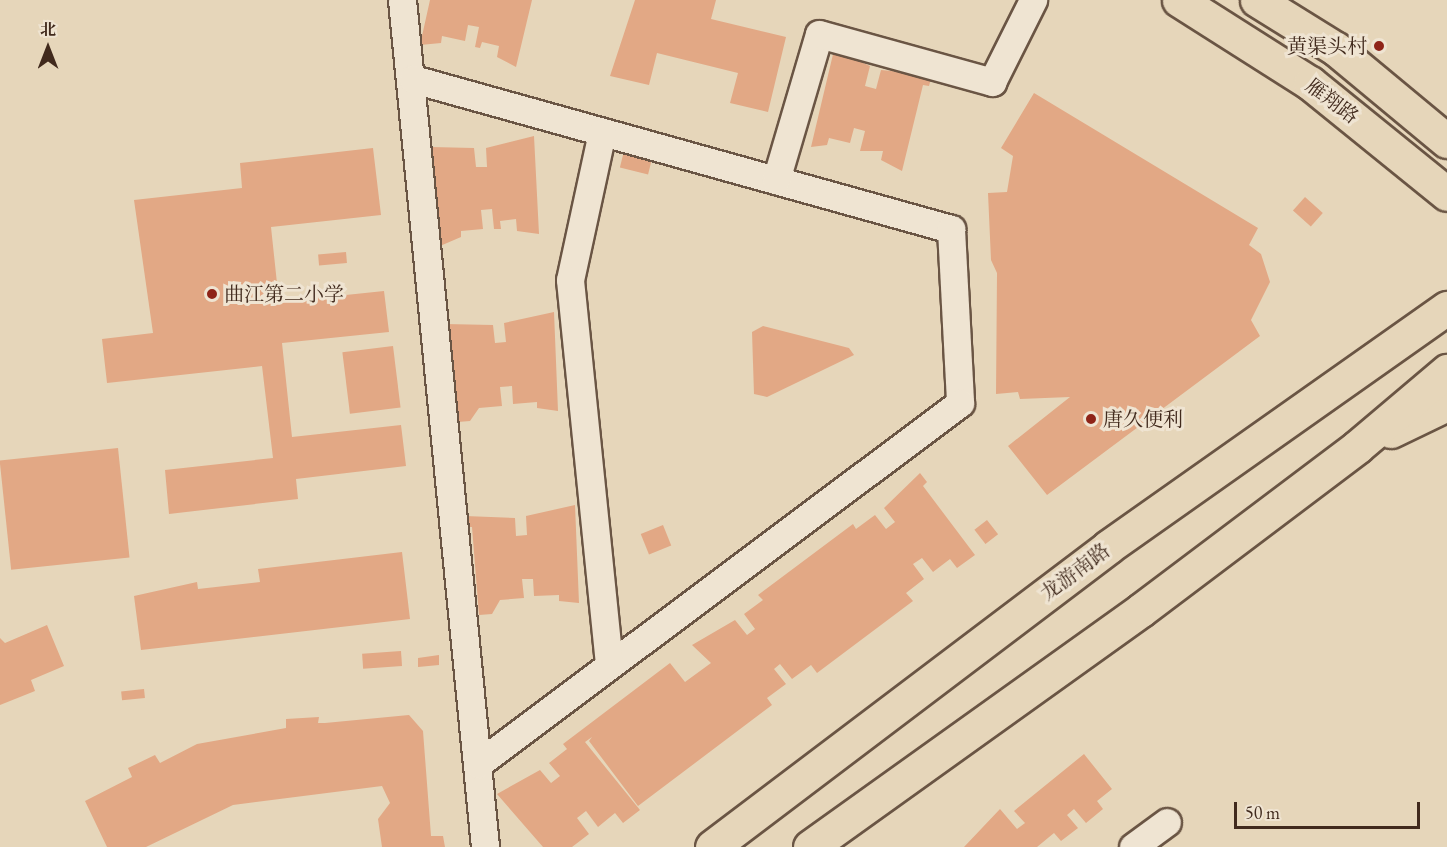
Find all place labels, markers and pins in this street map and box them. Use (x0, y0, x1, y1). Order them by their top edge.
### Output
place label: 黄渠头村 (1287, 34, 1367, 58)
marker: 黄渠头村 (1372, 39, 1386, 53)
place label: 曲江第二小学 (224, 282, 344, 306)
marker: 曲江第二小学 (205, 287, 219, 301)
place label: 唐久便利 (1103, 407, 1183, 431)
marker: 唐久便利 (1084, 412, 1098, 426)

